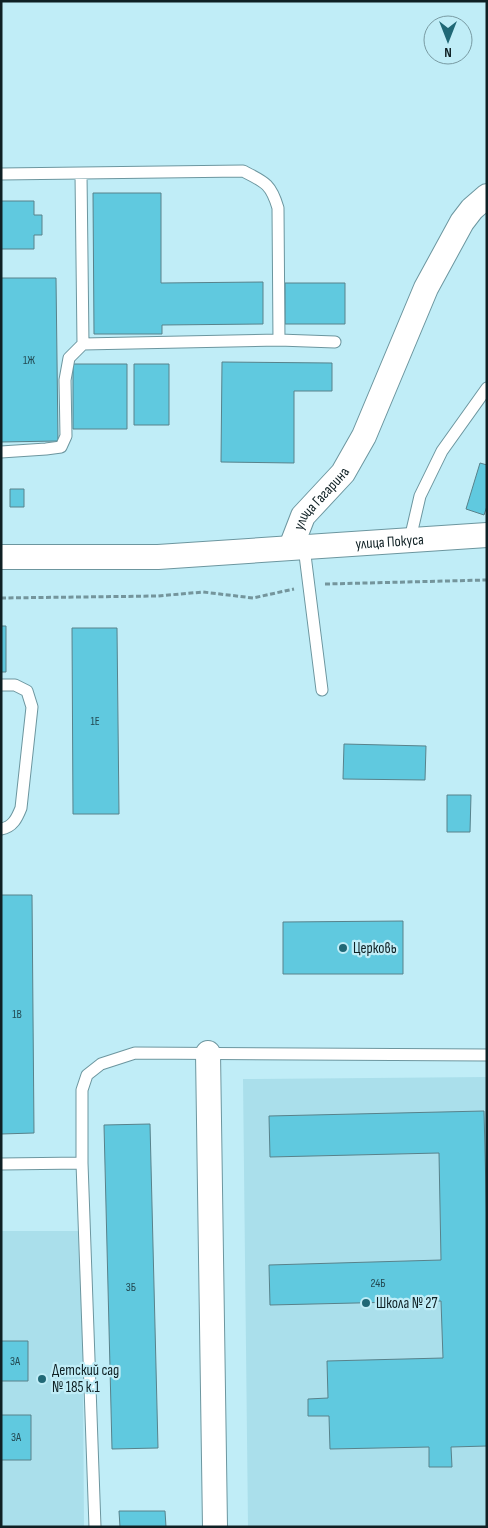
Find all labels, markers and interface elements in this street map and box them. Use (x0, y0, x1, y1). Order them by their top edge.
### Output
north arrow (423, 15, 473, 65)
text: N (444, 44, 452, 61)
house number: 1Ж (23, 353, 35, 368)
street label: улица Гагарина (289, 464, 354, 533)
street label: улица Покуса (355, 530, 425, 554)
house number: 1Е (90, 714, 100, 729)
place label: Церковь (353, 939, 397, 958)
marker: Церковь (337, 942, 349, 954)
house number: 1В (12, 1007, 22, 1022)
house number: 24Б (370, 1276, 386, 1291)
house number: 3Б (126, 1280, 136, 1295)
place label: Школа № 27 (376, 1294, 438, 1313)
marker: Школа № 27 (360, 1297, 372, 1309)
house number: 3А (10, 1354, 21, 1369)
place label: Детский сад № 185 к.1 (52, 1361, 119, 1397)
marker: Детский сад № 185 к.1 (36, 1373, 48, 1385)
house number: 3А (11, 1430, 22, 1445)

